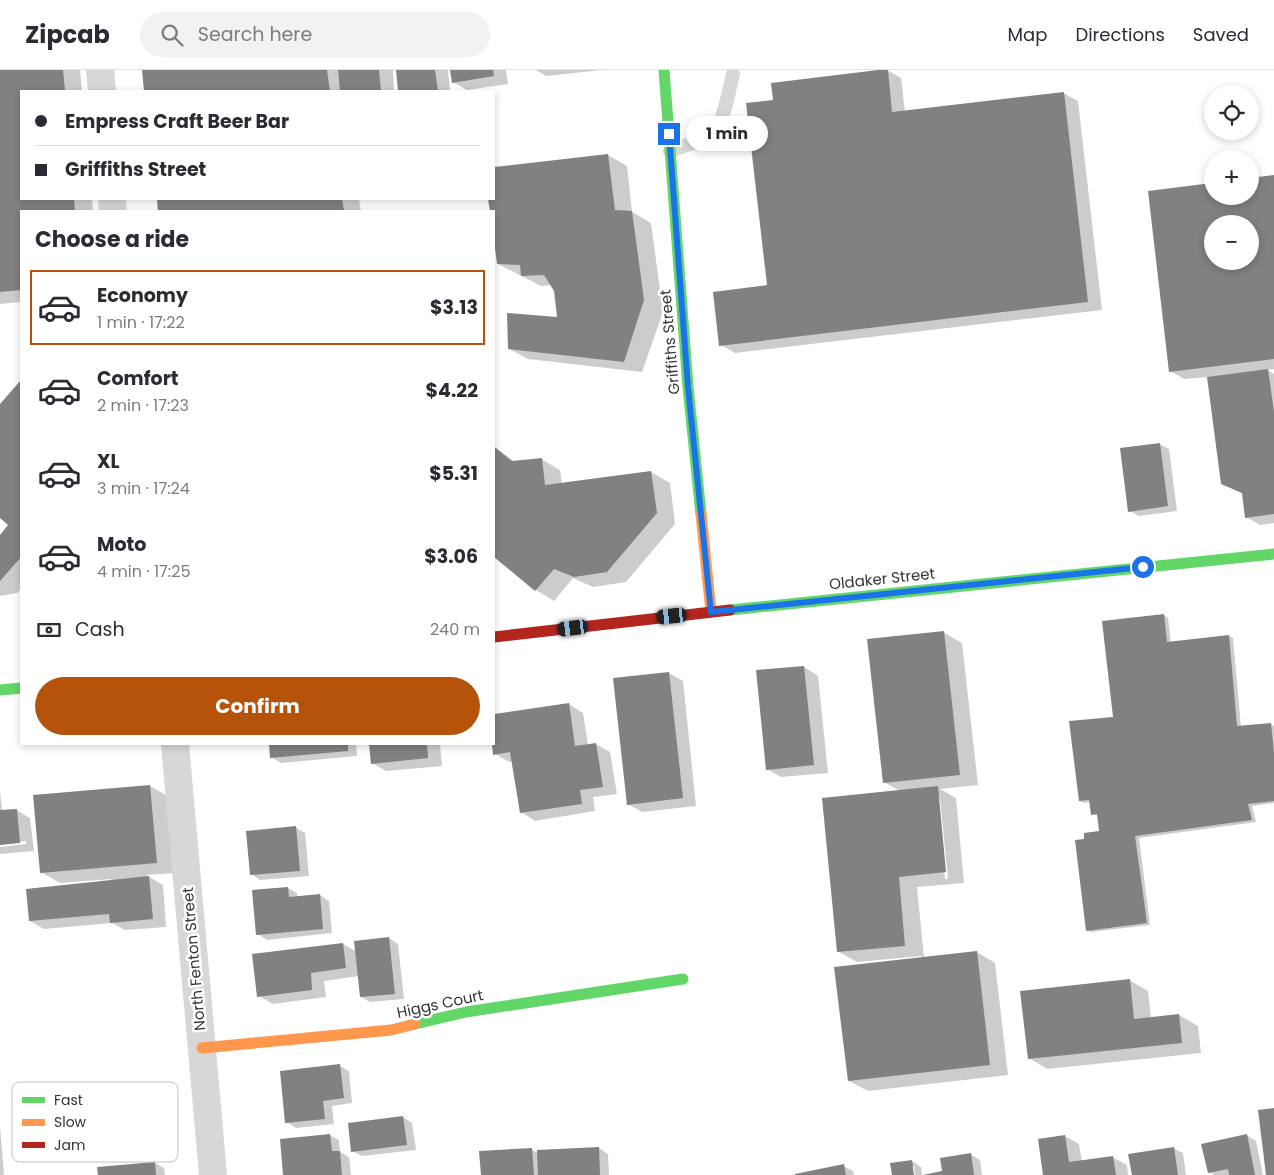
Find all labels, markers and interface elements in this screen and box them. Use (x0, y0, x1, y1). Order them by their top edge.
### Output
search box (140, 12, 490, 57)
text: Zipcab (25, 18, 110, 51)
icon: search (158, 21, 186, 49)
text: Search here (198, 21, 312, 48)
text: Map (1008, 22, 1047, 47)
text: Directions (1075, 22, 1165, 47)
text: Saved (1193, 22, 1249, 47)
map controls (1204, 85, 1259, 270)
button: locate (1204, 85, 1259, 140)
text: Empress Craft Beer Bar (65, 108, 289, 135)
callout: 1 min (686, 116, 769, 152)
text: 1 min (706, 122, 748, 145)
route end (658, 123, 680, 145)
button: + (1204, 150, 1259, 205)
text: Griffiths Street (65, 156, 206, 183)
button: − (1204, 215, 1259, 270)
text: Choose a ride (35, 224, 189, 255)
text: Economy (97, 282, 188, 309)
icon: car (37, 285, 82, 330)
street label: Griffiths Street (654, 289, 685, 395)
text: $3.13 (430, 294, 478, 321)
text: 1 min · 17:22 (97, 311, 185, 334)
text: Comfort (97, 365, 179, 392)
icon: car (37, 368, 82, 413)
text: $4.22 (426, 377, 478, 404)
text: 2 min · 17:23 (97, 394, 189, 417)
text: XL (97, 448, 120, 475)
icon: car (37, 451, 82, 496)
text: $5.31 (429, 460, 478, 487)
text: 3 min · 17:24 (97, 477, 190, 500)
text: Moto (97, 531, 146, 558)
icon: car (37, 534, 82, 579)
text: $3.06 (424, 543, 478, 570)
route start (1132, 556, 1154, 578)
text: 4 min · 17:25 (97, 560, 190, 583)
street label: Oldaker Street (828, 563, 936, 595)
car (656, 607, 687, 625)
icon: cash (35, 616, 63, 644)
text: Cash (75, 616, 125, 643)
text: 240 m (430, 618, 480, 641)
car (557, 619, 588, 637)
button: Confirm (35, 677, 480, 735)
street label: North Fenton Street (177, 886, 210, 1032)
street label: Higgs Court (395, 984, 485, 1023)
legend (12, 1082, 178, 1162)
text: Fast (54, 1090, 83, 1110)
text: Slow (54, 1112, 87, 1132)
text: Jam (54, 1135, 85, 1155)

